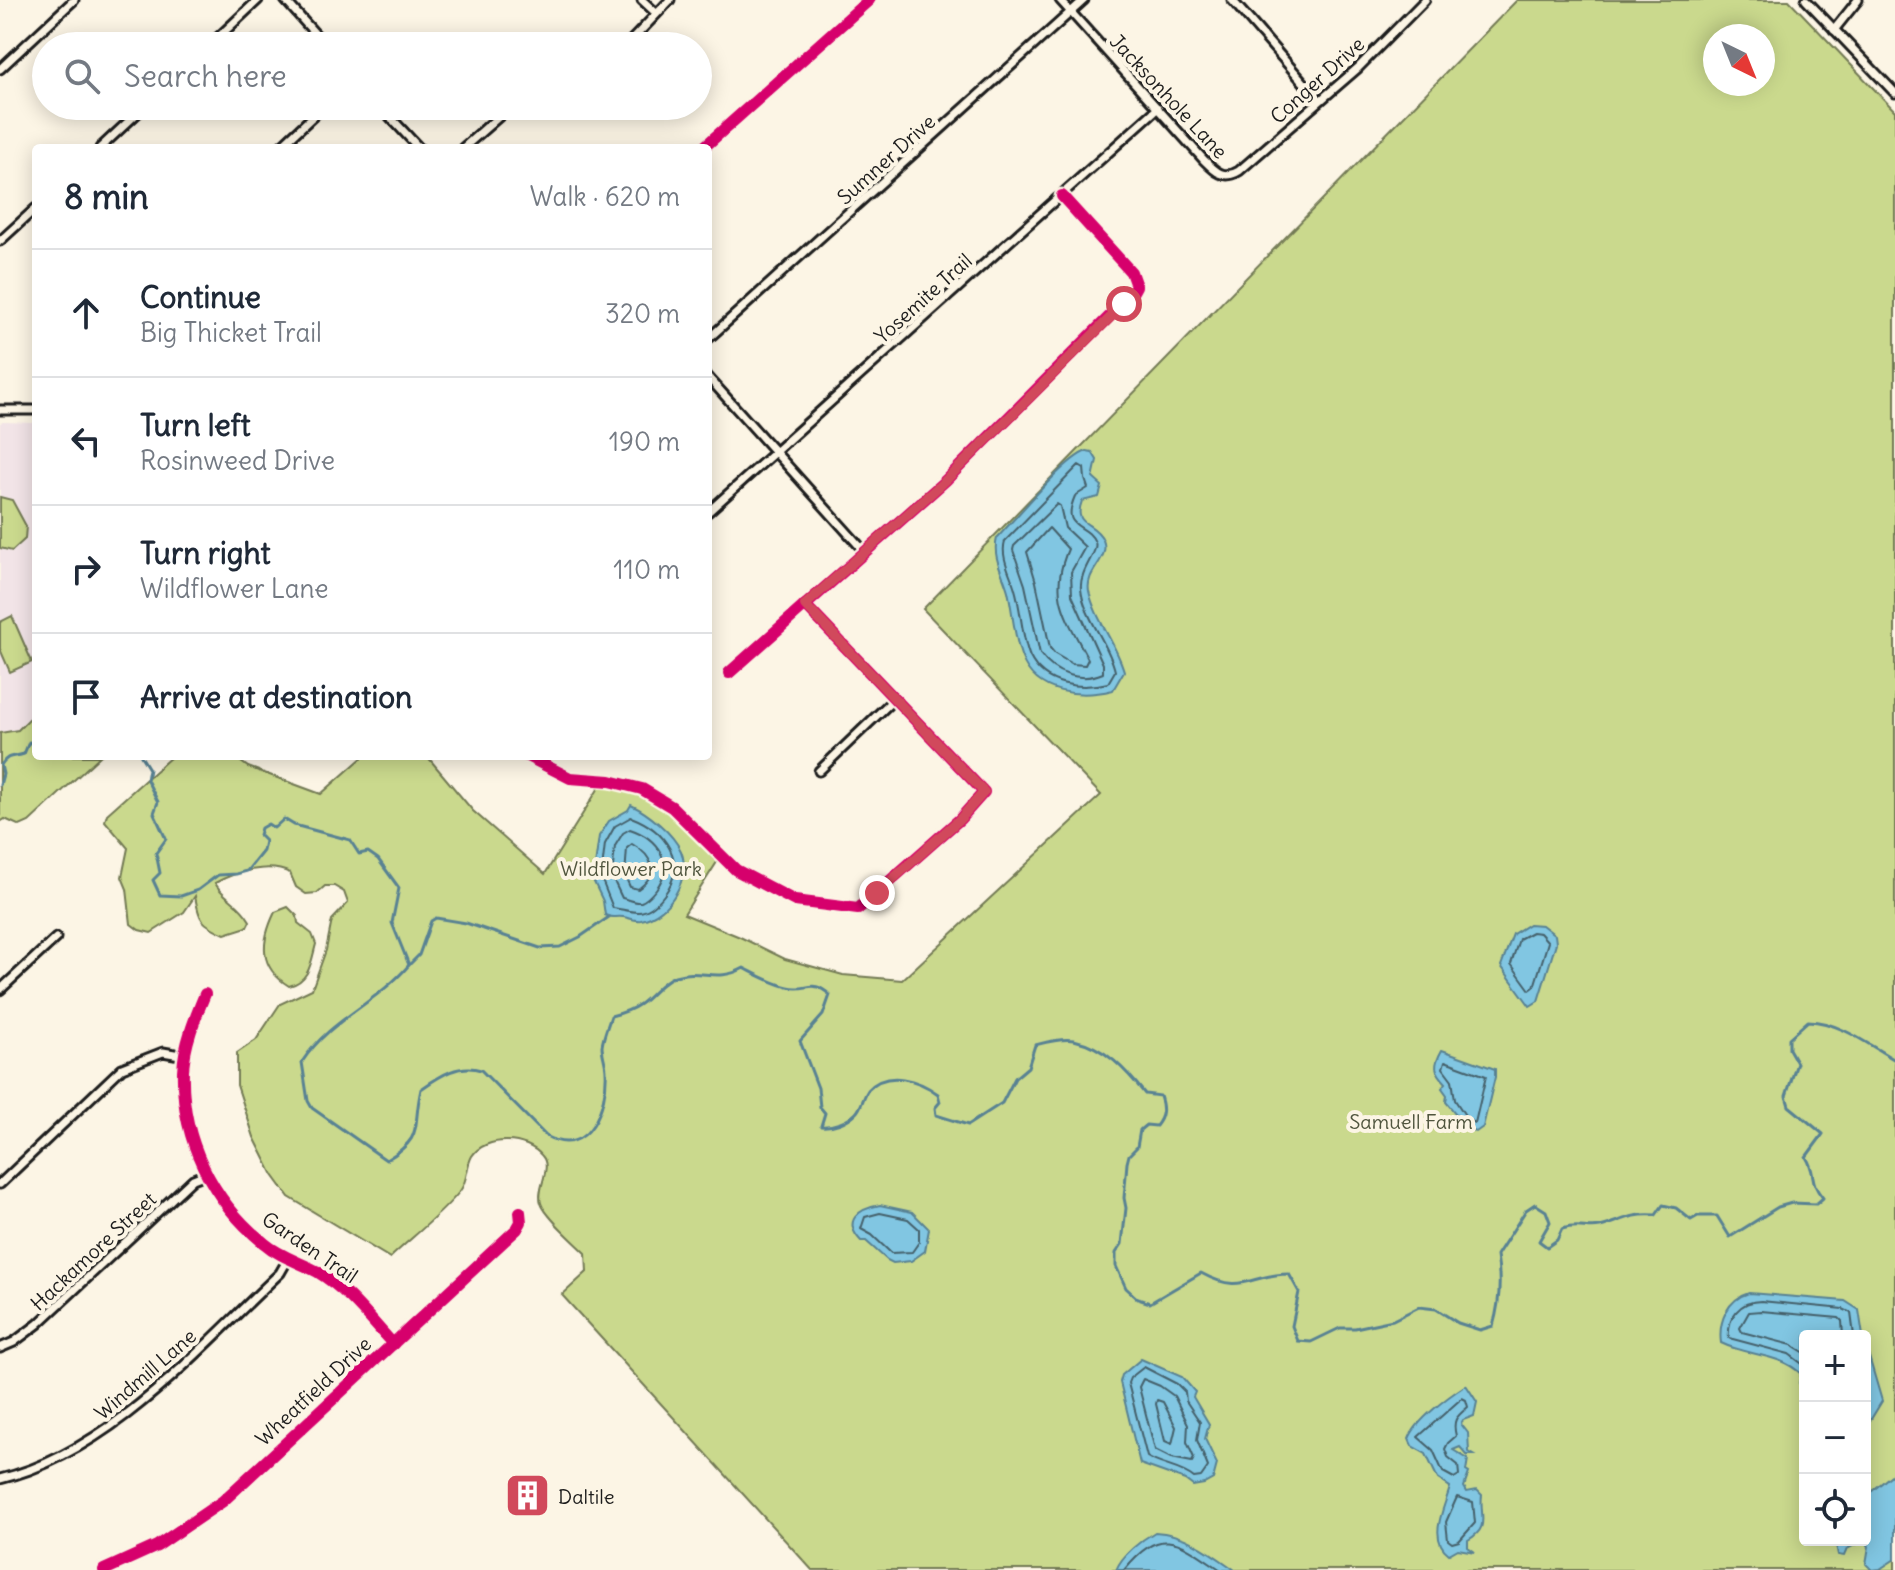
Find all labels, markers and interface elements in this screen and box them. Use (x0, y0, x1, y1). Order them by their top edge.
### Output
north arrow (1703, 24, 1775, 96)
street label: Jacksonhole Lane (1105, 29, 1233, 163)
street label: Conger Drive (1265, 31, 1369, 129)
search box (32, 32, 712, 120)
icon: search (60, 54, 104, 98)
text: Search here (124, 57, 287, 95)
street label: Sumner Drive (832, 109, 940, 209)
text: 8 min (64, 175, 149, 218)
text: Walk · 620 m (530, 180, 680, 213)
street label: Yosemite Trail (869, 248, 977, 348)
text: Continue (140, 278, 261, 316)
route start (1106, 286, 1142, 322)
icon: ahead (64, 291, 108, 335)
text: 320 m (605, 297, 680, 330)
text: Big Thicket Trail (140, 316, 322, 349)
text: Turn left (140, 406, 251, 444)
icon: left (64, 419, 108, 463)
text: 190 m (609, 425, 680, 458)
text: Rosinweed Drive (140, 444, 335, 477)
text: Turn right (140, 534, 271, 572)
icon: right (64, 547, 108, 591)
text: 110 m (613, 553, 680, 586)
text: Wildflower Lane (140, 572, 329, 605)
icon: arrive (64, 675, 108, 719)
text: Arrive at destination (140, 678, 412, 716)
park label: Wildflower Park (560, 856, 702, 881)
route end (859, 875, 895, 911)
park label: Samuell Farm (1349, 1109, 1473, 1134)
street label: Hackamore Street (25, 1186, 161, 1316)
street label: Garden Trail (257, 1206, 363, 1288)
street label: Windmill Lane (89, 1323, 201, 1425)
map controls (1799, 1330, 1871, 1546)
button: + (1799, 1330, 1871, 1402)
street label: Wheatfield Drive (250, 1331, 376, 1451)
button: − (1799, 1402, 1871, 1474)
building icon: Daltile (503, 1472, 551, 1520)
button: locate (1799, 1474, 1871, 1546)
place label: Daltile (558, 1484, 615, 1509)

